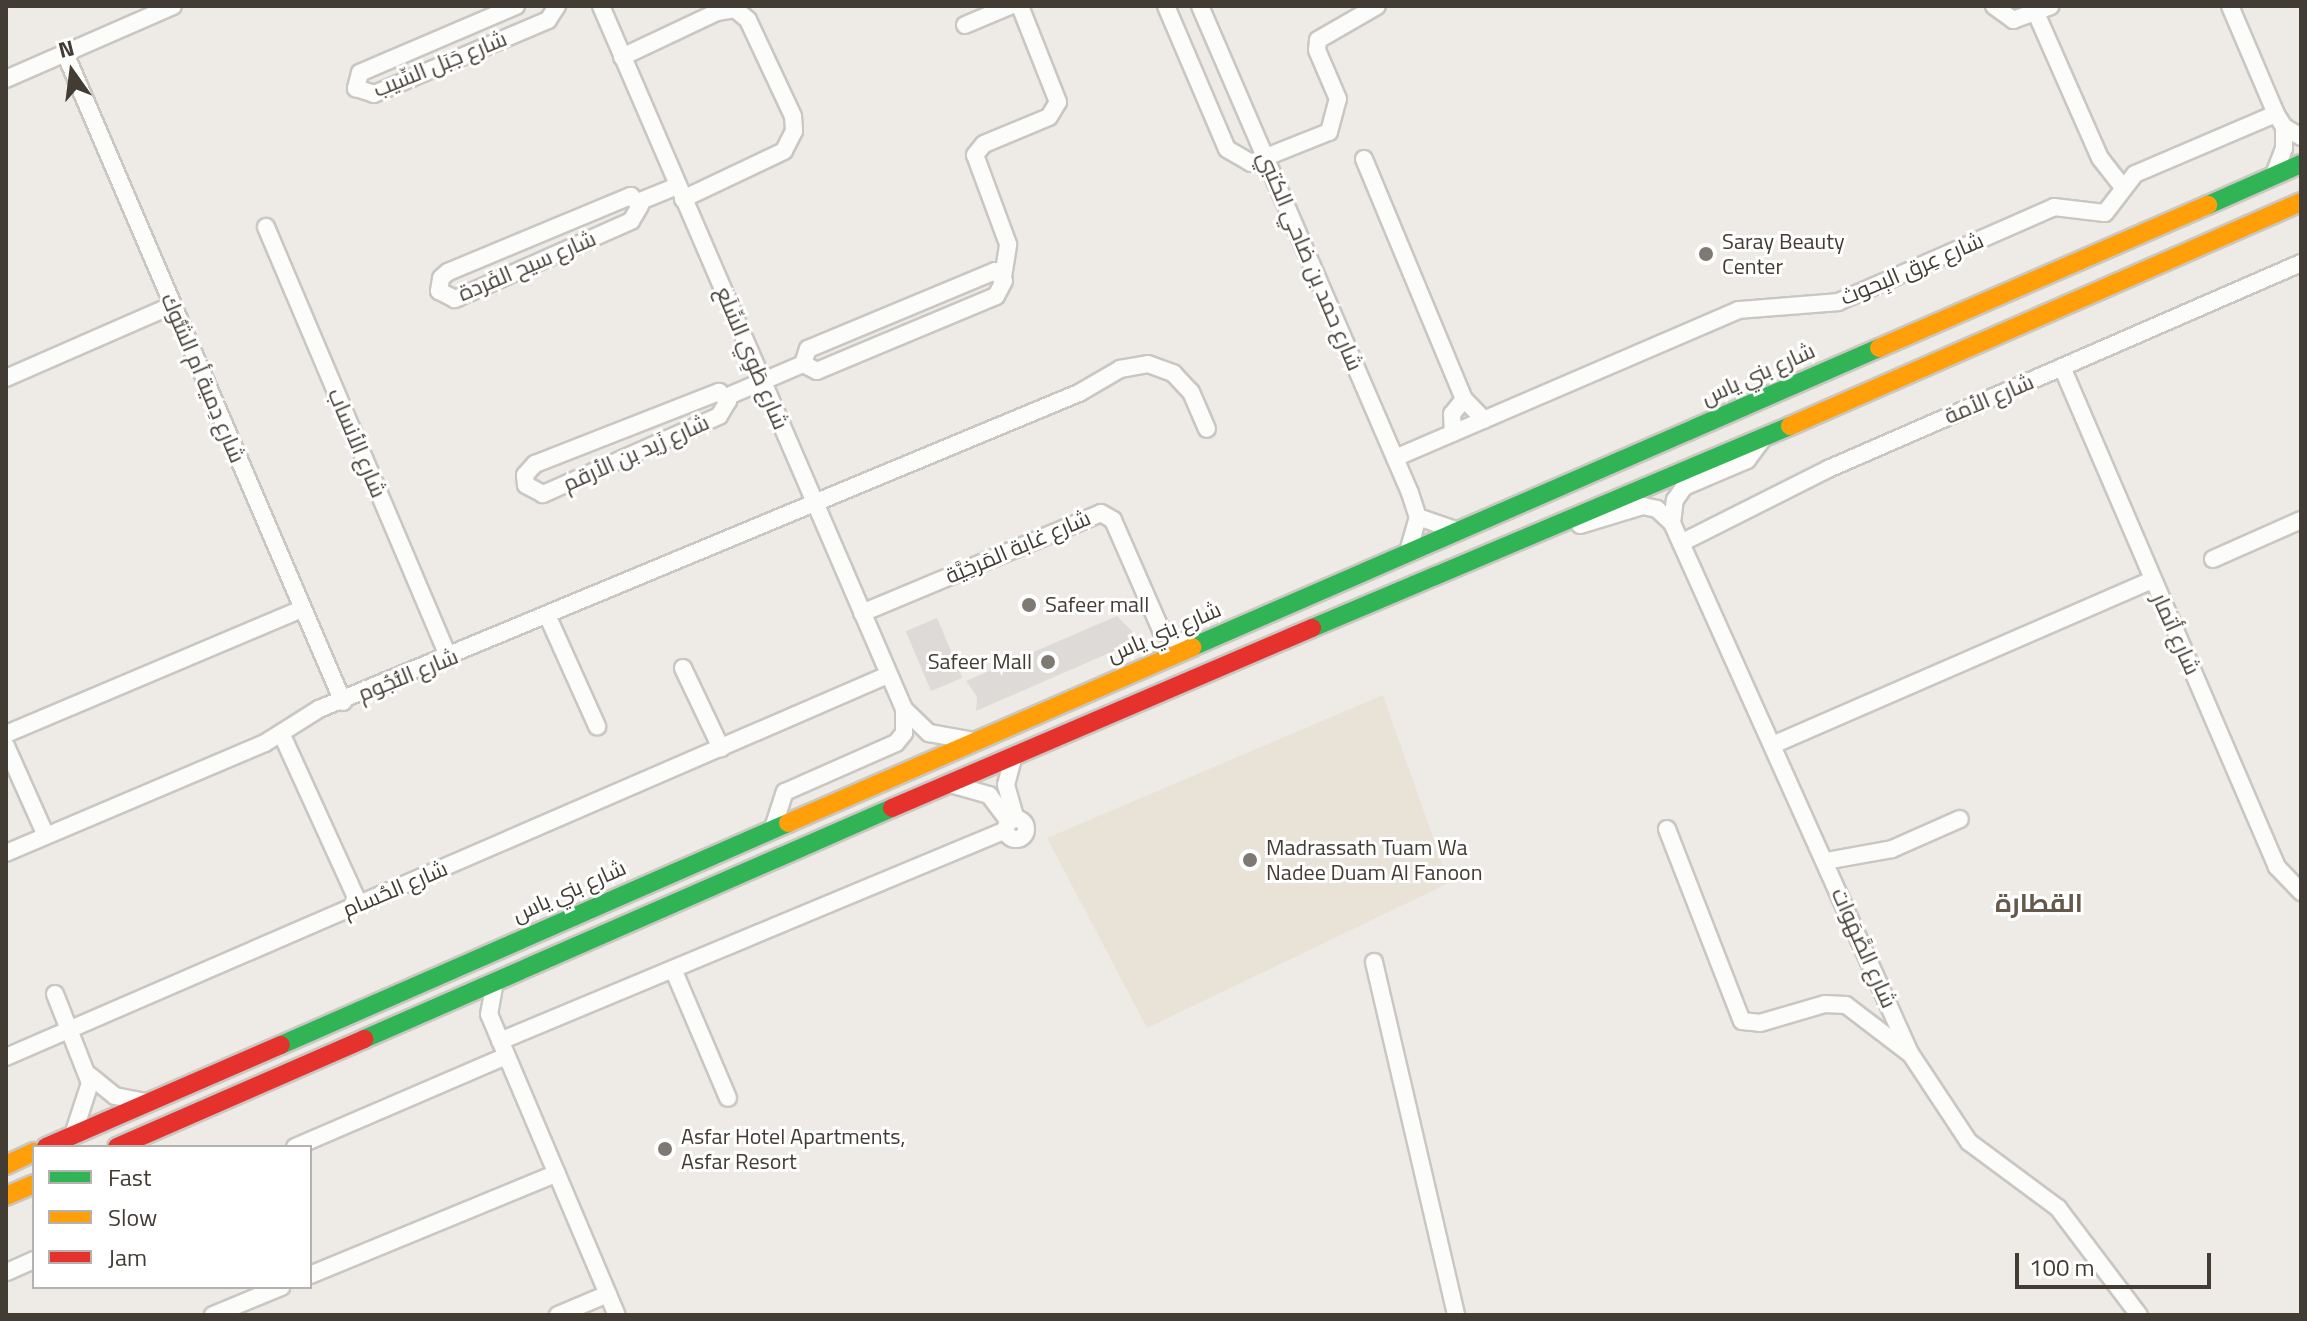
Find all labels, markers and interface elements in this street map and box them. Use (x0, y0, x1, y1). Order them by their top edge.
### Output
street label: شارع جَبَل السِّيب (369, 25, 511, 103)
text: N (55, 30, 78, 67)
north arrow (32, 32, 112, 112)
street label: شارع حمد بن ضاحي الكتبي (1252, 147, 1368, 375)
street label: شارع سيح الفَردة (454, 225, 600, 307)
street label: شارع عِرق البِحوث (1837, 227, 1987, 311)
place label: Saray Beauty Center (1722, 228, 1845, 280)
marker: Saray Beauty Center (1697, 245, 1715, 263)
street label: شارع طَوِي السِّلَع (710, 283, 794, 433)
street label: شارع دِمية أم الشُّوك (155, 289, 251, 467)
street label: شارع بني ياس (1697, 337, 1819, 411)
street label: شارع الأمة (1940, 368, 2038, 430)
street label: شارع الأنساب (322, 384, 392, 502)
street label: شارع زَيد بن الأرقم (559, 409, 713, 497)
street label: شارع غابة المَرخِيَّة (941, 505, 1095, 589)
street label: شارع أتمار (2146, 589, 2206, 679)
place label: Safeer mall (1045, 592, 1149, 618)
marker: Safeer mall (1020, 596, 1038, 614)
street label: شارع بني ياس (1103, 596, 1225, 668)
street label: شارع النُّجُوم (354, 643, 462, 707)
place label: Safeer Mall (928, 649, 1032, 675)
marker: Safeer Mall (1039, 653, 1057, 671)
place label: Madrassath Tuam Wa Nadee Duam Al Fanoon (1266, 834, 1482, 886)
marker: Madrassath Tuam Wa Nadee Duam Al Fanoon (1241, 851, 1259, 869)
street label: شارع بني ياس (508, 854, 630, 928)
street label: شارع الحُسام (338, 855, 452, 923)
street label: شارع الصَّهَوات (1826, 884, 1902, 1012)
district label: القطارة (1995, 887, 2083, 919)
place label: Asfar Hotel Apartments, Asfar Resort (681, 1123, 905, 1174)
marker: Asfar Hotel Apartments, Asfar Resort (656, 1140, 674, 1158)
legend (32, 1145, 312, 1289)
text: Fast (108, 1159, 151, 1195)
text: Slow (108, 1199, 157, 1235)
scale bar (2019, 1237, 2215, 1287)
text: Jam (108, 1239, 147, 1275)
text: 100 m (2029, 1249, 2095, 1285)

